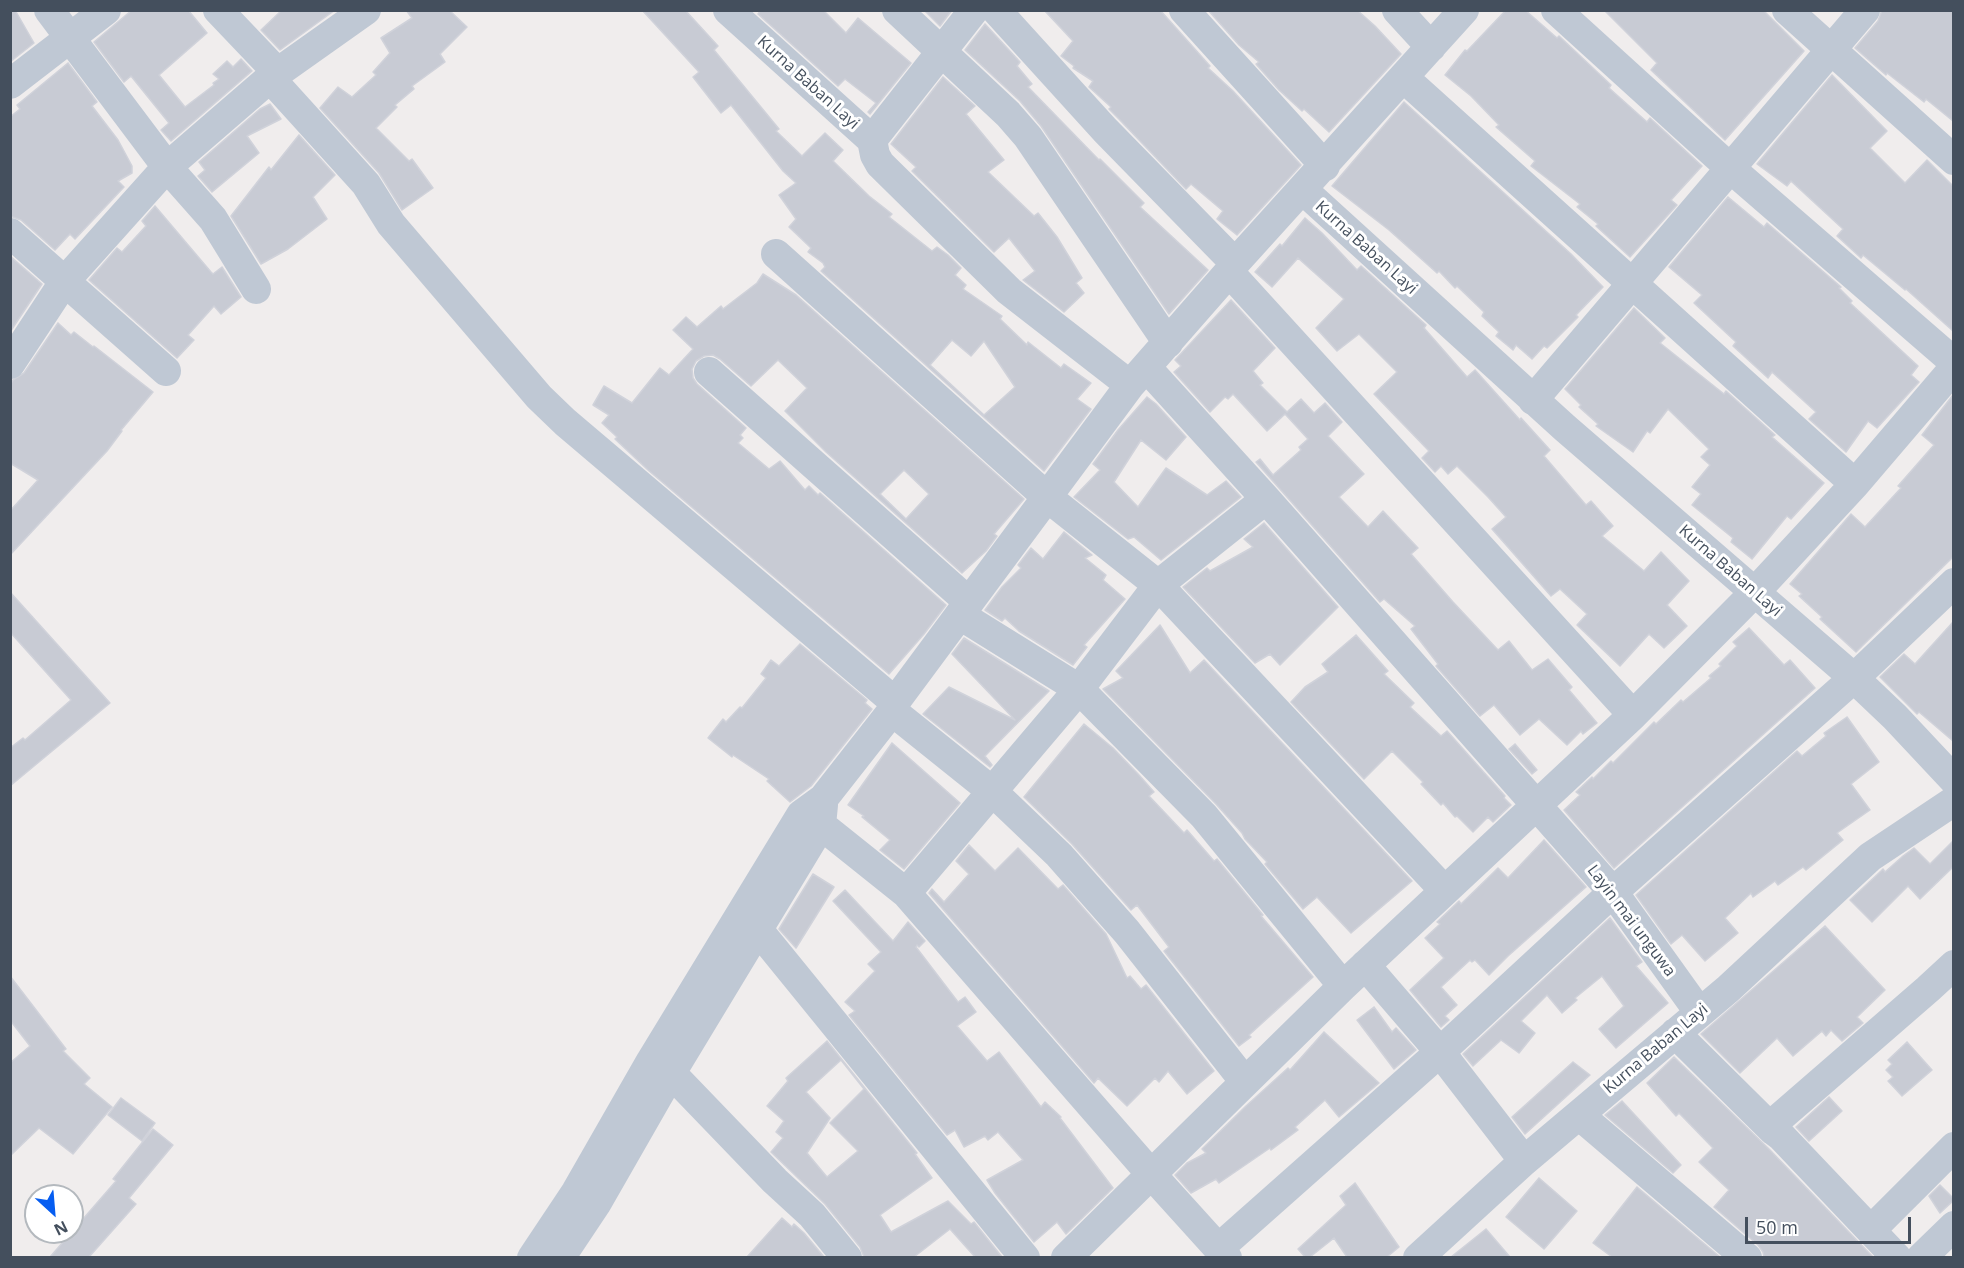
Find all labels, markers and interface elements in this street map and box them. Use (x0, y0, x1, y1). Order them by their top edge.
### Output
street label: Kurna Baban Layi (753, 32, 863, 134)
street label: Kurna Baban Layi (1311, 197, 1421, 299)
street label: Kurna Baban Layi (1675, 521, 1785, 621)
street label: Layin mai unguwa (1583, 861, 1679, 981)
street label: Kurna Baban Layi (1600, 1000, 1712, 1098)
north arrow (24, 1184, 84, 1244)
scale bar (1748, 1205, 1914, 1243)
text: 50 m (1756, 1215, 1798, 1239)
text: N (50, 1216, 72, 1241)

